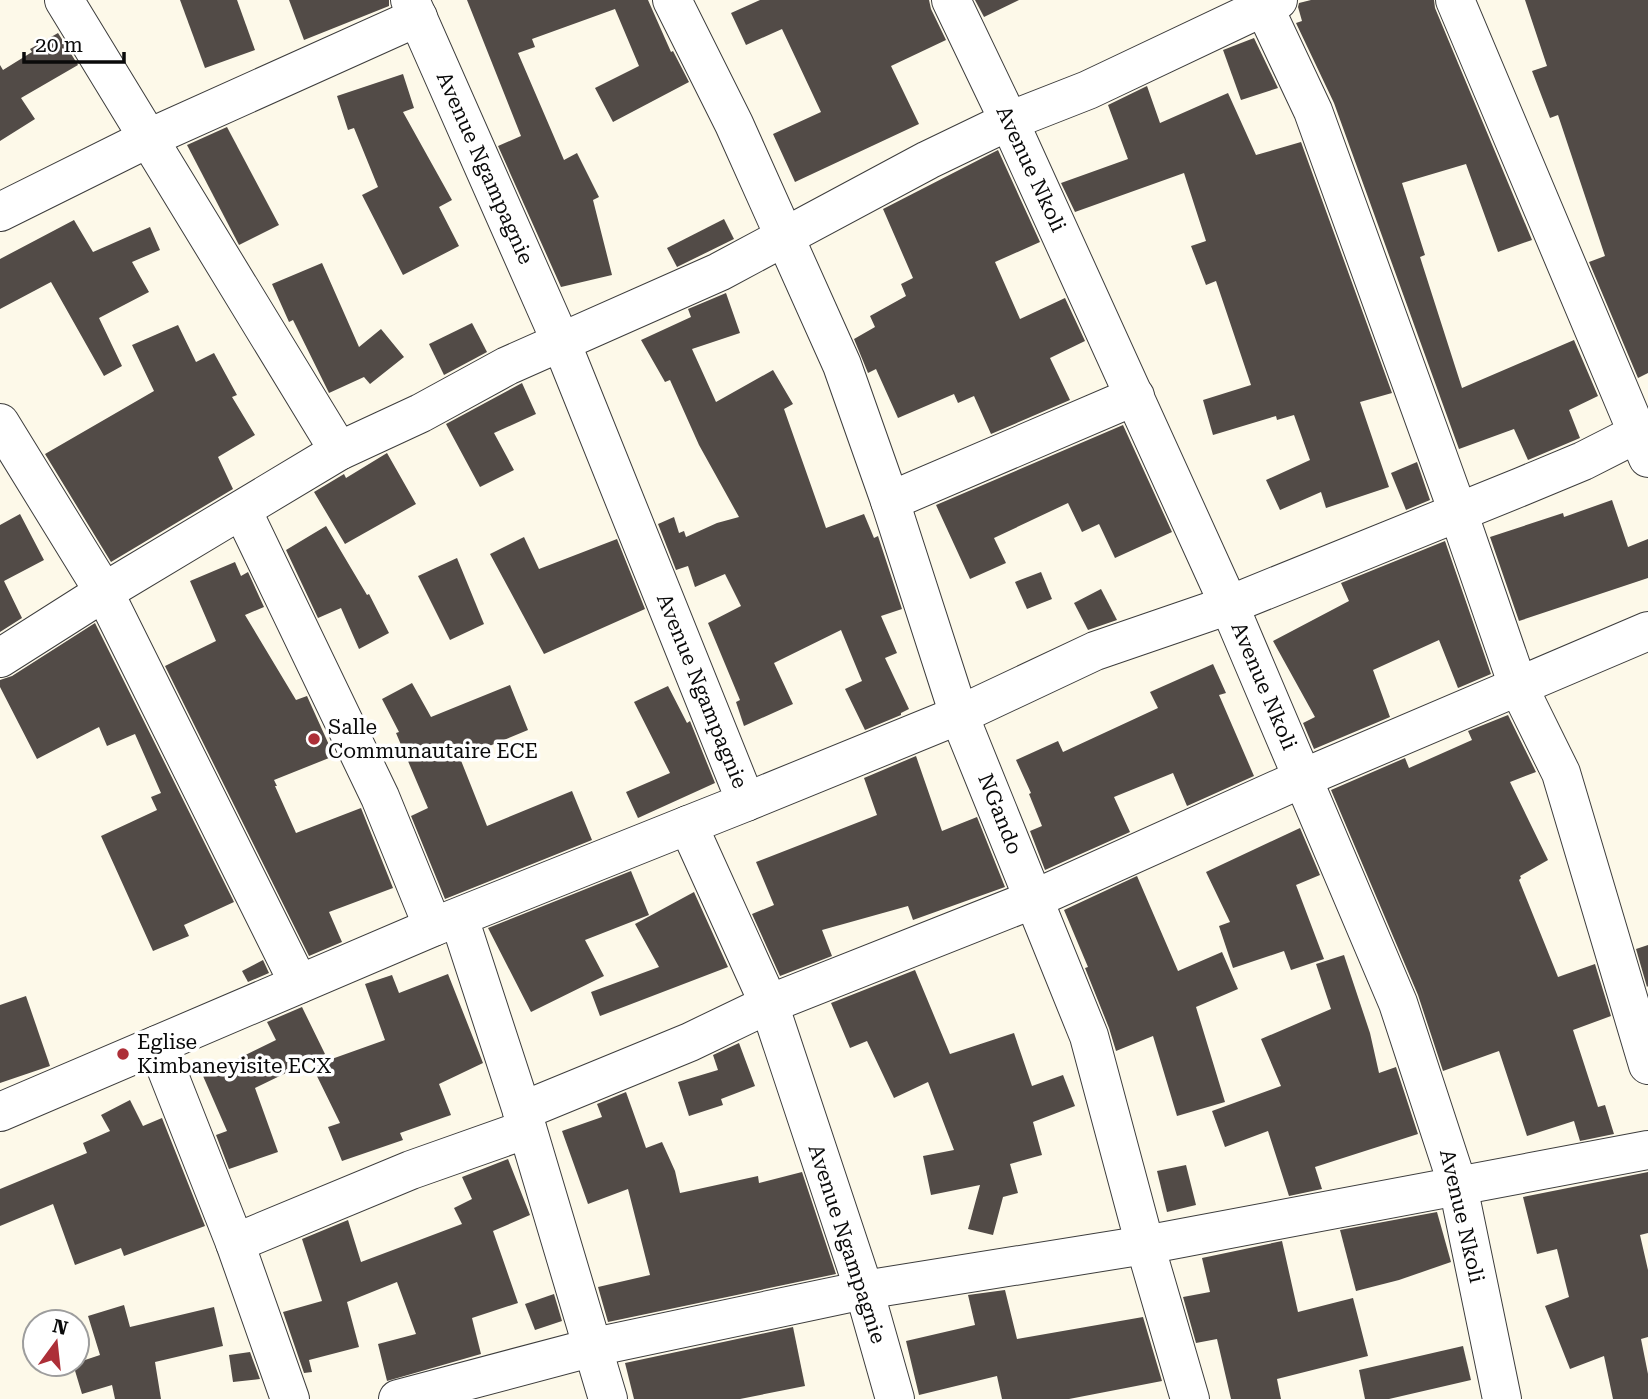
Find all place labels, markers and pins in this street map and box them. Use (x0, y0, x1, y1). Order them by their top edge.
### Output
place label: Salle Communautaire ECE (328, 715, 538, 763)
marker: Salle Communautaire ECE (306, 731, 322, 747)
place label: Eglise Kimbaneyisite ECX (137, 1030, 332, 1078)
marker: Eglise Kimbaneyisite ECX (115, 1046, 131, 1062)

